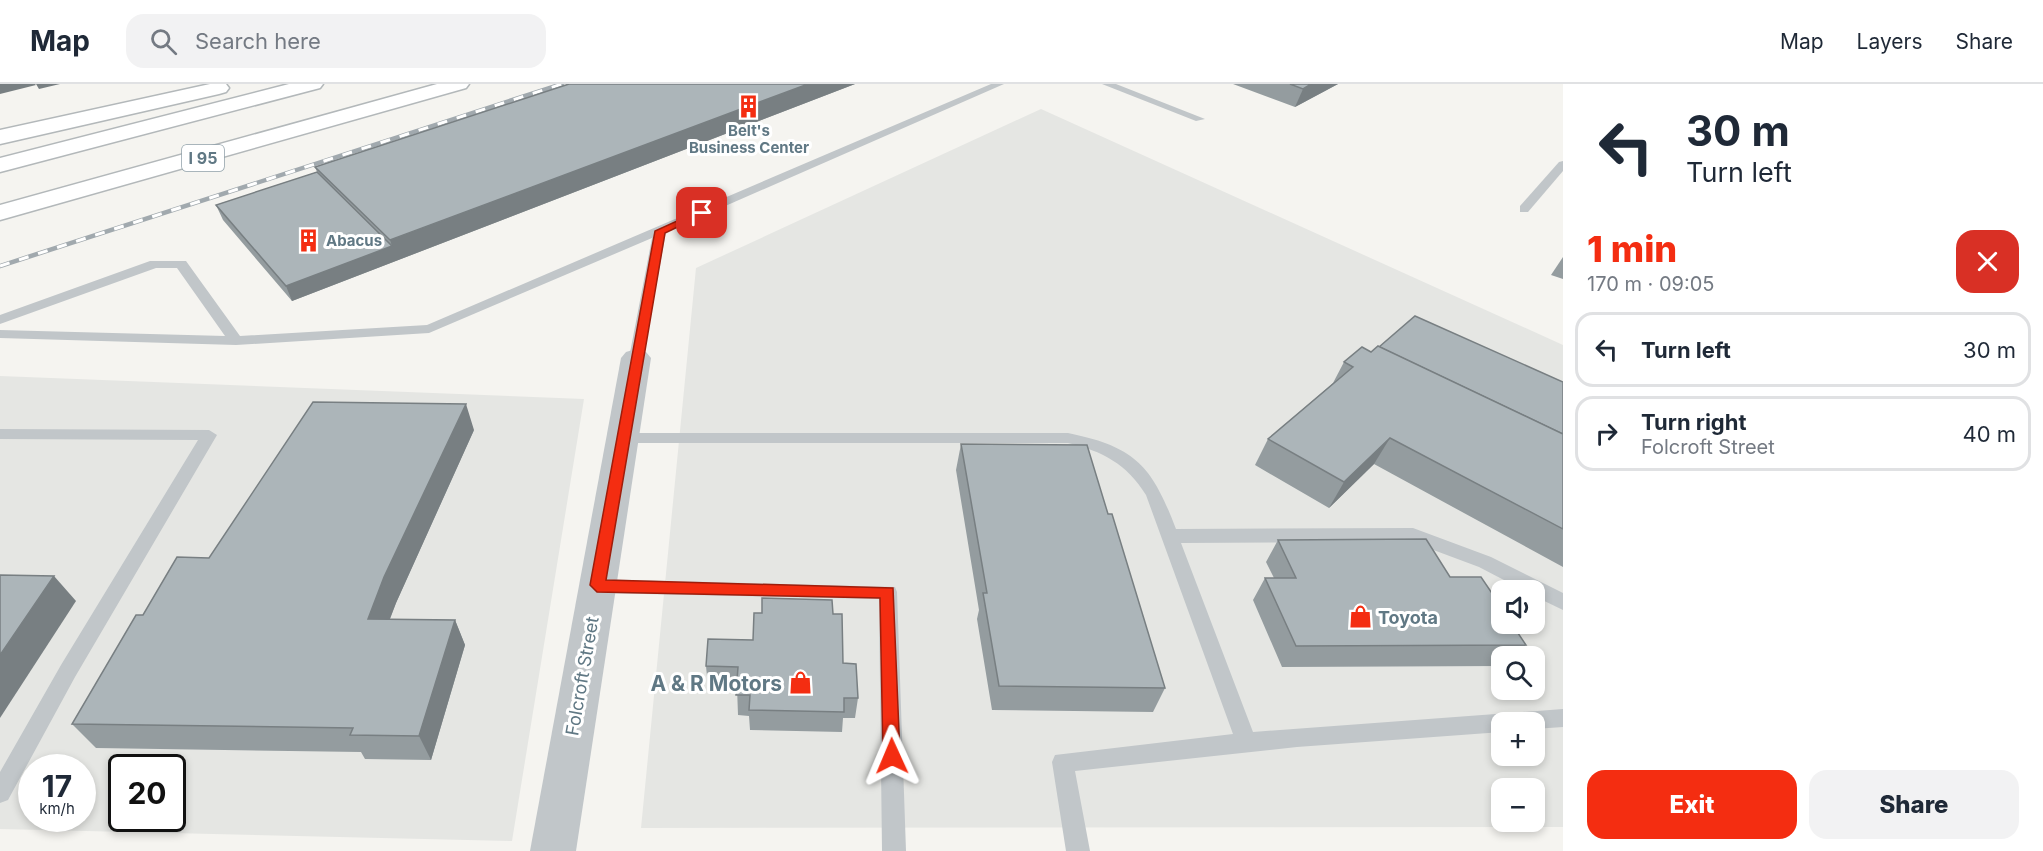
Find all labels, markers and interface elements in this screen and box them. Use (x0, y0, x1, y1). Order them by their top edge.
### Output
search box (126, 14, 546, 68)
text: Map (30, 24, 90, 58)
icon: search (147, 25, 180, 58)
text: Search here (195, 28, 321, 54)
text: Map (1780, 29, 1824, 54)
text: Layers (1857, 29, 1923, 54)
text: Share (1956, 29, 2013, 54)
building icon: Belt's Business Center (736, 93, 762, 119)
text: 30 m (1686, 105, 1790, 156)
icon: left (1587, 108, 1665, 186)
place label: Belt's Business Center (689, 121, 809, 157)
road number: I 95 (182, 145, 224, 171)
text: Turn left (1686, 156, 1792, 189)
pin (676, 187, 727, 238)
icon: arrive (685, 196, 718, 229)
building icon: Abacus (295, 227, 321, 253)
text: 1 min (1587, 227, 1677, 271)
button: close (1956, 230, 2019, 293)
place label: Abacus (326, 231, 382, 250)
text: 170 m · 09:05 (1587, 272, 1714, 296)
icon: left (1590, 333, 1623, 366)
text: Turn left (1641, 337, 1731, 363)
text: 30 m (1963, 337, 2016, 363)
text: Turn right (1641, 409, 1747, 435)
icon: right (1590, 417, 1623, 450)
text: 40 m (1962, 421, 2016, 447)
text: Folcroft Street (1641, 435, 1775, 459)
map controls (1491, 580, 1545, 832)
button: sound (1491, 580, 1545, 634)
shop icon: Toyota (1347, 604, 1373, 630)
place label: Toyota (1378, 607, 1438, 628)
street label: Folcroft Street (561, 615, 603, 737)
button: search (1491, 646, 1545, 700)
shop icon: A & R Motors (787, 670, 813, 696)
place label: A & R Motors (650, 671, 782, 696)
button: + (1491, 712, 1545, 766)
position arrow (860, 724, 924, 788)
speed limit sign: 20 (108, 754, 186, 832)
text: 17 (42, 768, 72, 804)
button: Exit (1587, 770, 1797, 839)
button: Share (1809, 770, 2019, 839)
button: − (1491, 778, 1545, 832)
text: km/h (39, 799, 75, 818)

